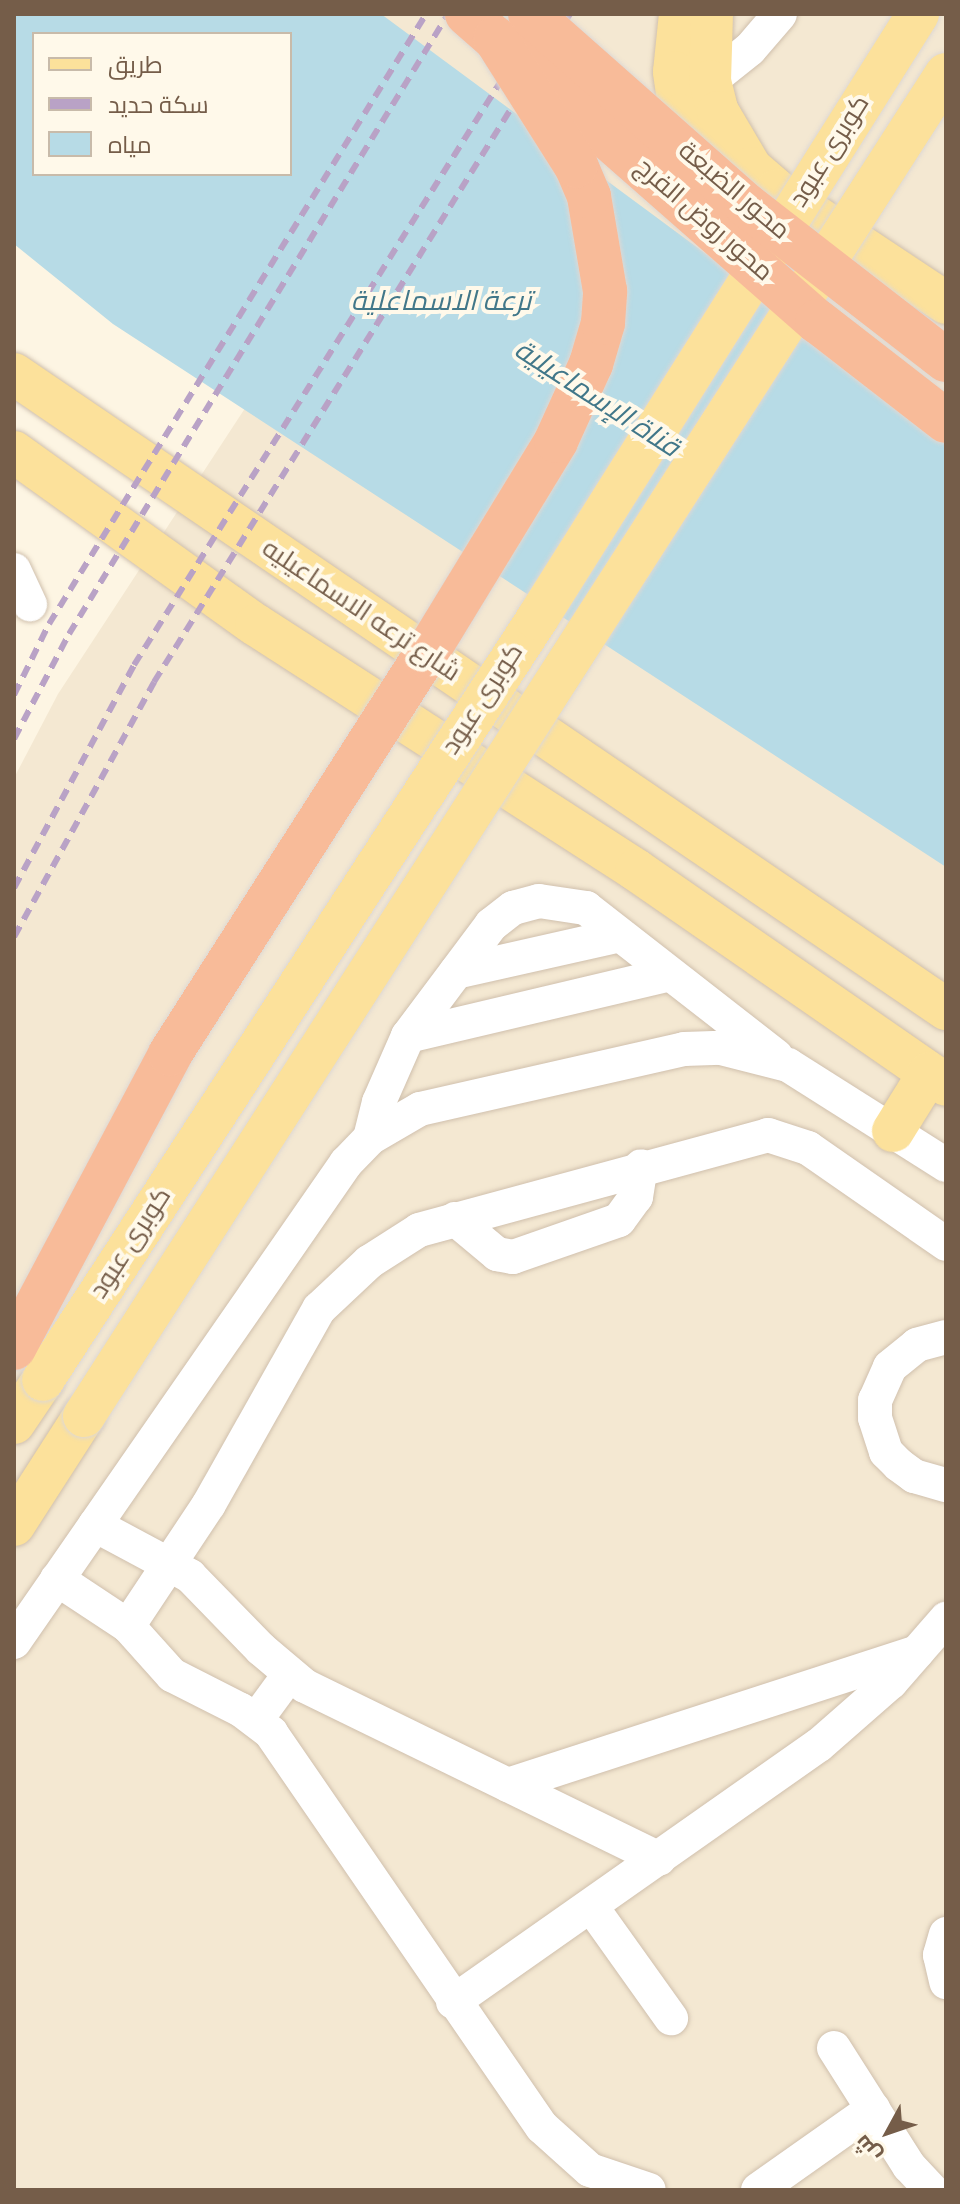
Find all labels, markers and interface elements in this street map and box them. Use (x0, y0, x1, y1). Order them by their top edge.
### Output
legend (32, 32, 292, 176)
text: طريق (108, 52, 163, 82)
street label: كوبرى عبود (784, 90, 878, 214)
text: سكة حديد (108, 92, 209, 122)
text: مياه (108, 132, 152, 162)
street label: محور الضبعة (671, 136, 795, 248)
street label: محور روض الفرج (628, 153, 778, 289)
water label: ترعة الاسماعلية (351, 286, 531, 320)
water label: قناة الإسماعيلية (507, 334, 685, 466)
street label: شارع ترعه الاسماعيليه (255, 534, 465, 690)
street label: كوبرى عبود (437, 639, 531, 761)
street label: كوبرى عبود (85, 1183, 179, 1305)
north arrow (848, 2092, 928, 2172)
text: ش (850, 2128, 889, 2167)

